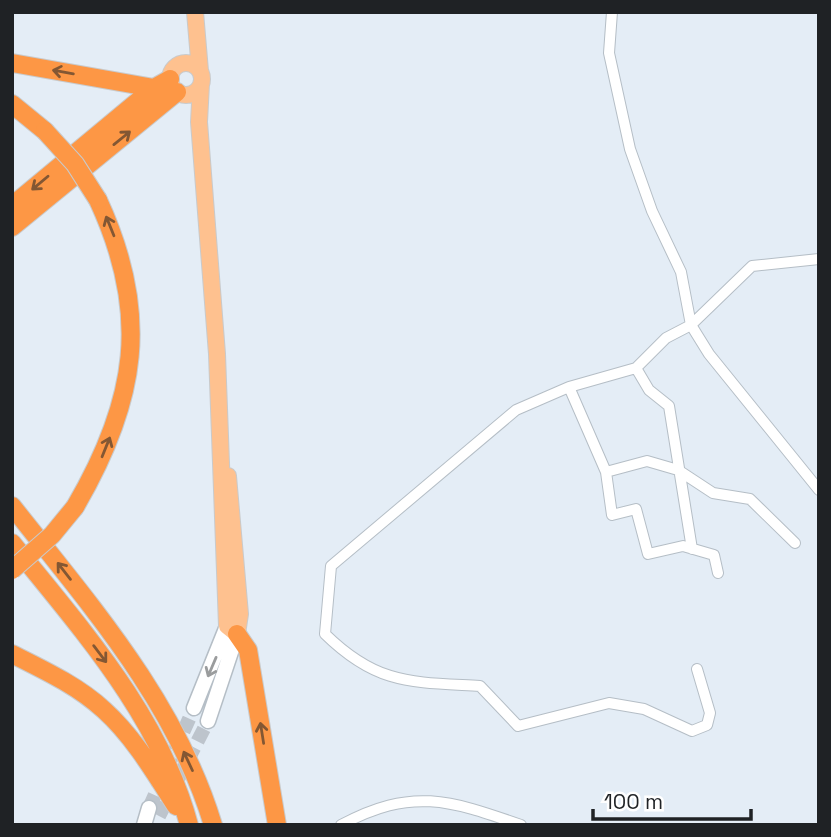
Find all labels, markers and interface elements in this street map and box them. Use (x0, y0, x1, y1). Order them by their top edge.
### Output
one-way arrow (52, 65, 75, 78)
one-way arrow (112, 130, 130, 145)
one-way arrow (32, 175, 50, 191)
one-way arrow (102, 215, 115, 237)
one-way arrow (101, 436, 114, 458)
one-way arrow (56, 563, 72, 581)
one-way arrow (92, 645, 107, 664)
one-way arrow (204, 656, 217, 677)
one-way arrow (255, 722, 268, 745)
one-way arrow (181, 751, 194, 773)
scale bar (593, 778, 750, 822)
text: 100 m (604, 788, 663, 815)

